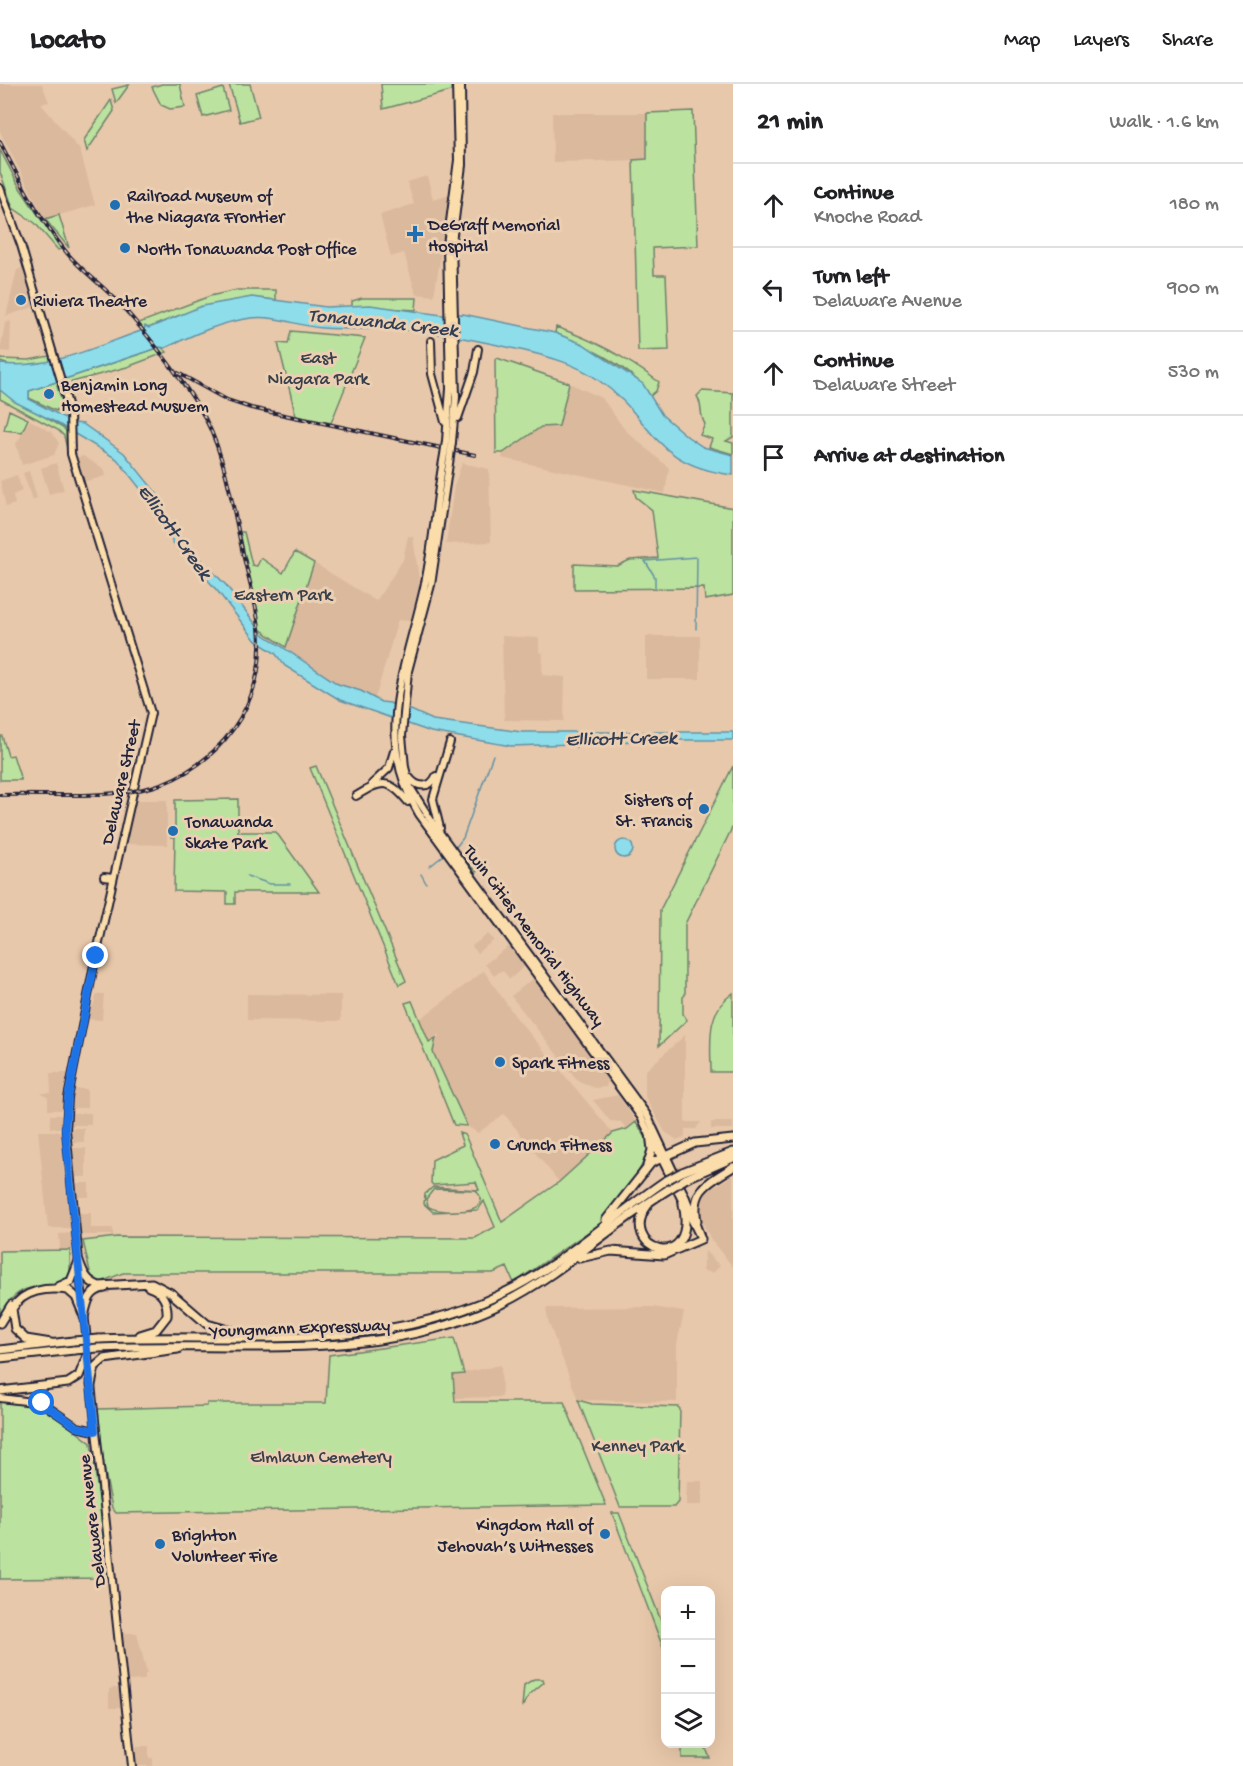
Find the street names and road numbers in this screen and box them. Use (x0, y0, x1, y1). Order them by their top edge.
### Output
street label: Delaware Street (98, 717, 147, 848)
street label: Twin Cities Memorial Highway (457, 841, 608, 1032)
street label: Youngmann Expressway (208, 1316, 391, 1343)
street label: Delaware Avenue (75, 1453, 112, 1589)

